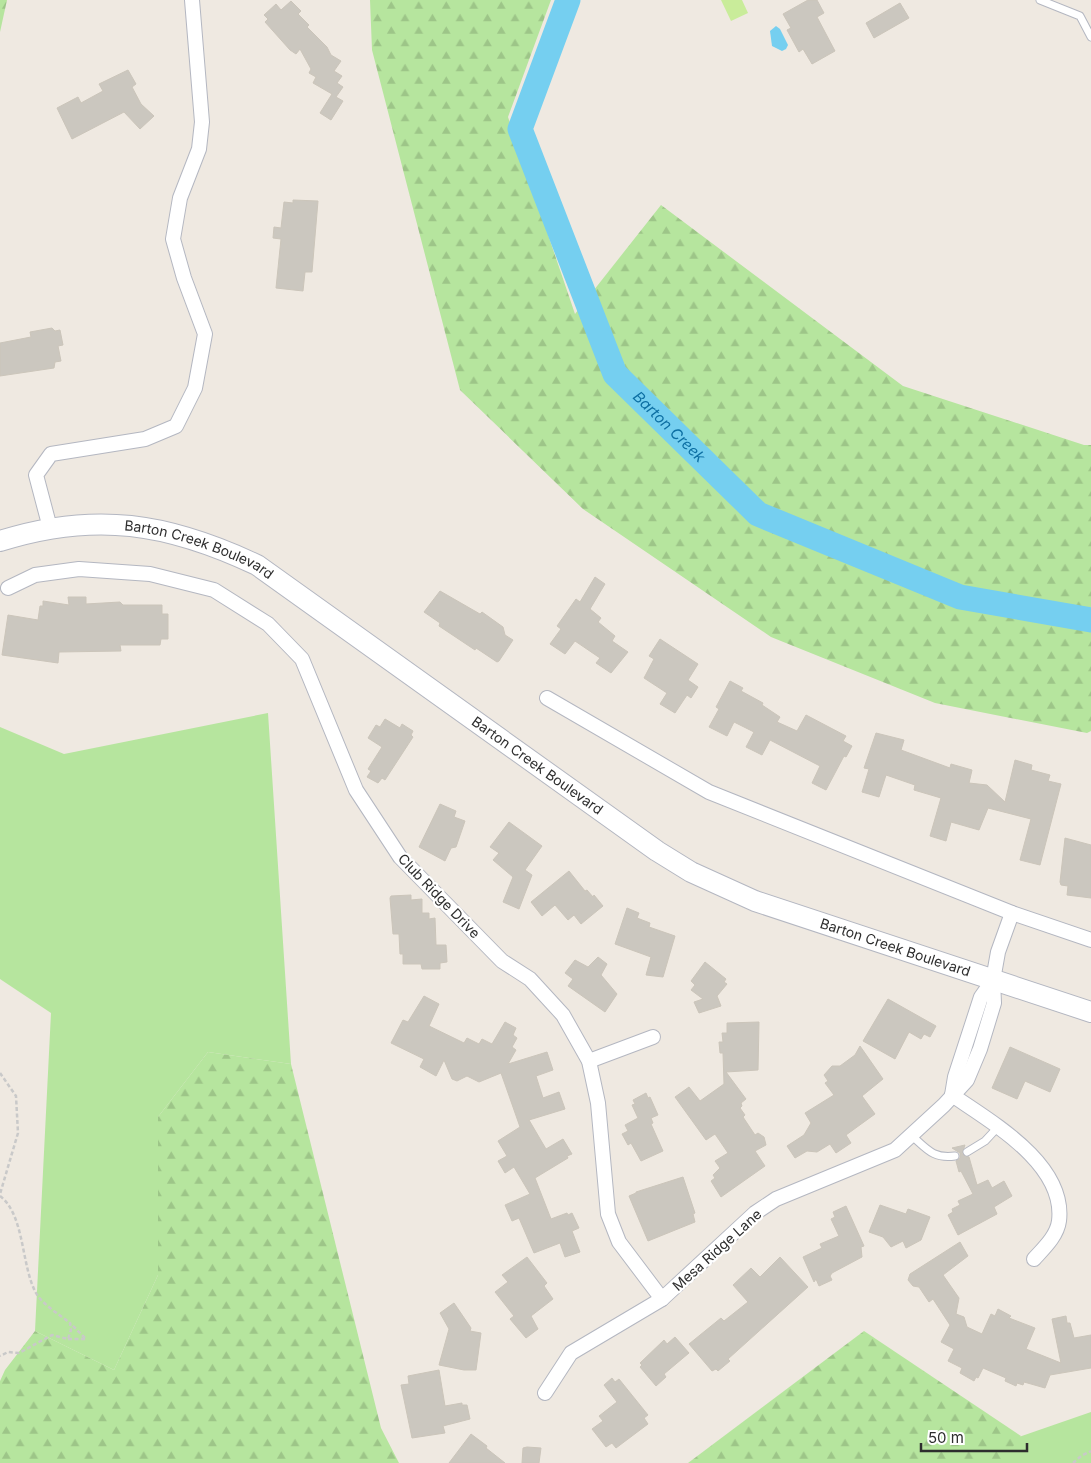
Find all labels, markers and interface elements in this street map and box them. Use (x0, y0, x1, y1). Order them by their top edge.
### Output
water label: Barton Creek (629, 387, 710, 467)
street label: Barton Creek Boulevard (124, 516, 277, 582)
street label: Barton Creek Boulevard (469, 712, 607, 818)
street label: Club Ridge Drive (395, 850, 484, 941)
street label: Barton Creek Boulevard (818, 914, 973, 980)
street label: Mesa Ridge Lane (669, 1205, 765, 1294)
scale bar (921, 1420, 1027, 1452)
text: 50 m (928, 1428, 964, 1447)

